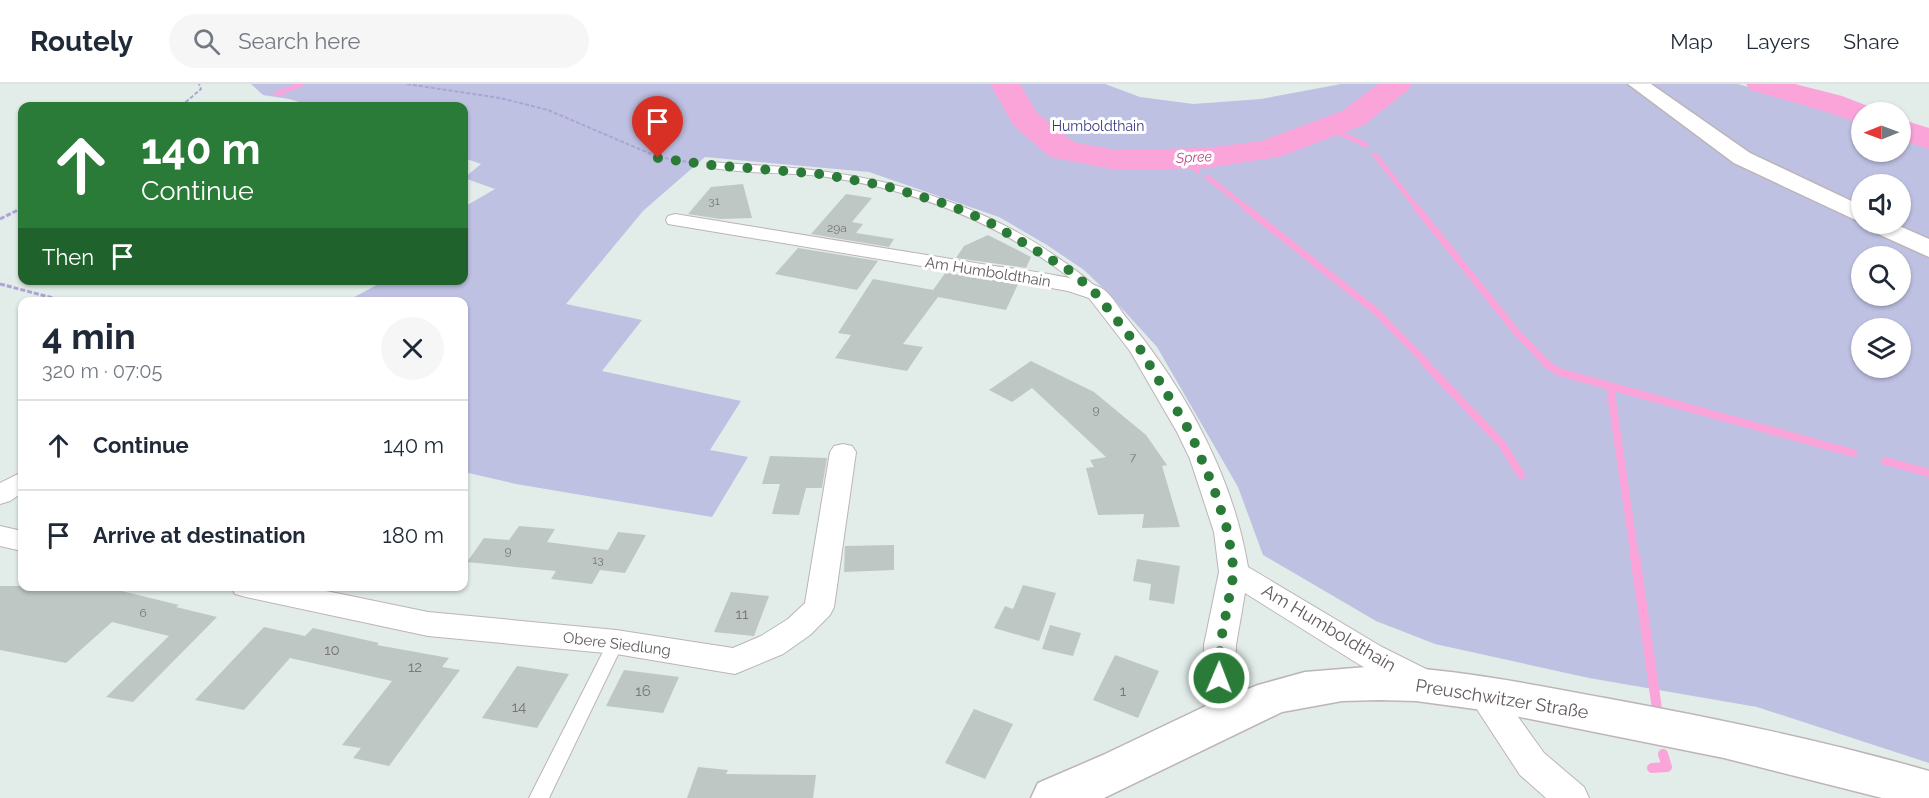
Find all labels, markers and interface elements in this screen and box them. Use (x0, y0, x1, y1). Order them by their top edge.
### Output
search box (169, 14, 589, 68)
text: Routely (30, 25, 133, 58)
icon: search (190, 25, 223, 58)
text: Search here (238, 28, 360, 54)
text: Map (1670, 29, 1713, 54)
text: Layers (1746, 29, 1810, 54)
text: Share (1843, 29, 1899, 54)
pin (632, 96, 683, 158)
north arrow (1851, 102, 1911, 162)
map controls (1851, 102, 1911, 378)
icon: arrive (641, 105, 674, 138)
park label: Humboldthain (1052, 118, 1144, 134)
text: 140 m (141, 125, 261, 174)
icon: ahead (42, 126, 120, 204)
water label: Spree (1175, 148, 1213, 166)
button: sound (1851, 174, 1911, 234)
text: Continue (141, 175, 254, 206)
house number: 31 (708, 194, 720, 208)
house number: 29a (827, 221, 847, 235)
icon: arrive (106, 240, 139, 273)
text: Then (42, 244, 94, 270)
button: search (1851, 246, 1911, 306)
street label: Am Humboldthain (924, 253, 1052, 291)
text: 4 min (42, 315, 136, 357)
button: close (381, 317, 444, 380)
button: layers (1851, 318, 1911, 378)
text: 320 m · 07:05 (42, 359, 163, 383)
house number: 9 (1092, 403, 1100, 417)
icon: ahead (42, 429, 75, 462)
text: Continue (93, 432, 189, 458)
text: 140 m (383, 432, 444, 458)
house number: 7 (1130, 450, 1137, 464)
icon: arrive (42, 519, 75, 552)
text: Arrive at destination (93, 522, 306, 548)
text: 180 m (382, 522, 444, 548)
house number: 9 (504, 544, 512, 558)
house number: 13 (592, 553, 604, 567)
street label: Am Humboldthain (1258, 579, 1400, 676)
house number: 11 (736, 605, 749, 623)
house number: 6 (139, 606, 147, 620)
street label: Obere Siedlung (562, 628, 672, 660)
house number: 10 (324, 641, 340, 659)
position arrow (1187, 646, 1251, 710)
house number: 12 (408, 658, 422, 676)
street label: Preuschwitzer Straße (1414, 674, 1591, 723)
house number: 16 (635, 682, 651, 700)
house number: 1 (1120, 682, 1127, 700)
house number: 14 (512, 698, 526, 716)

